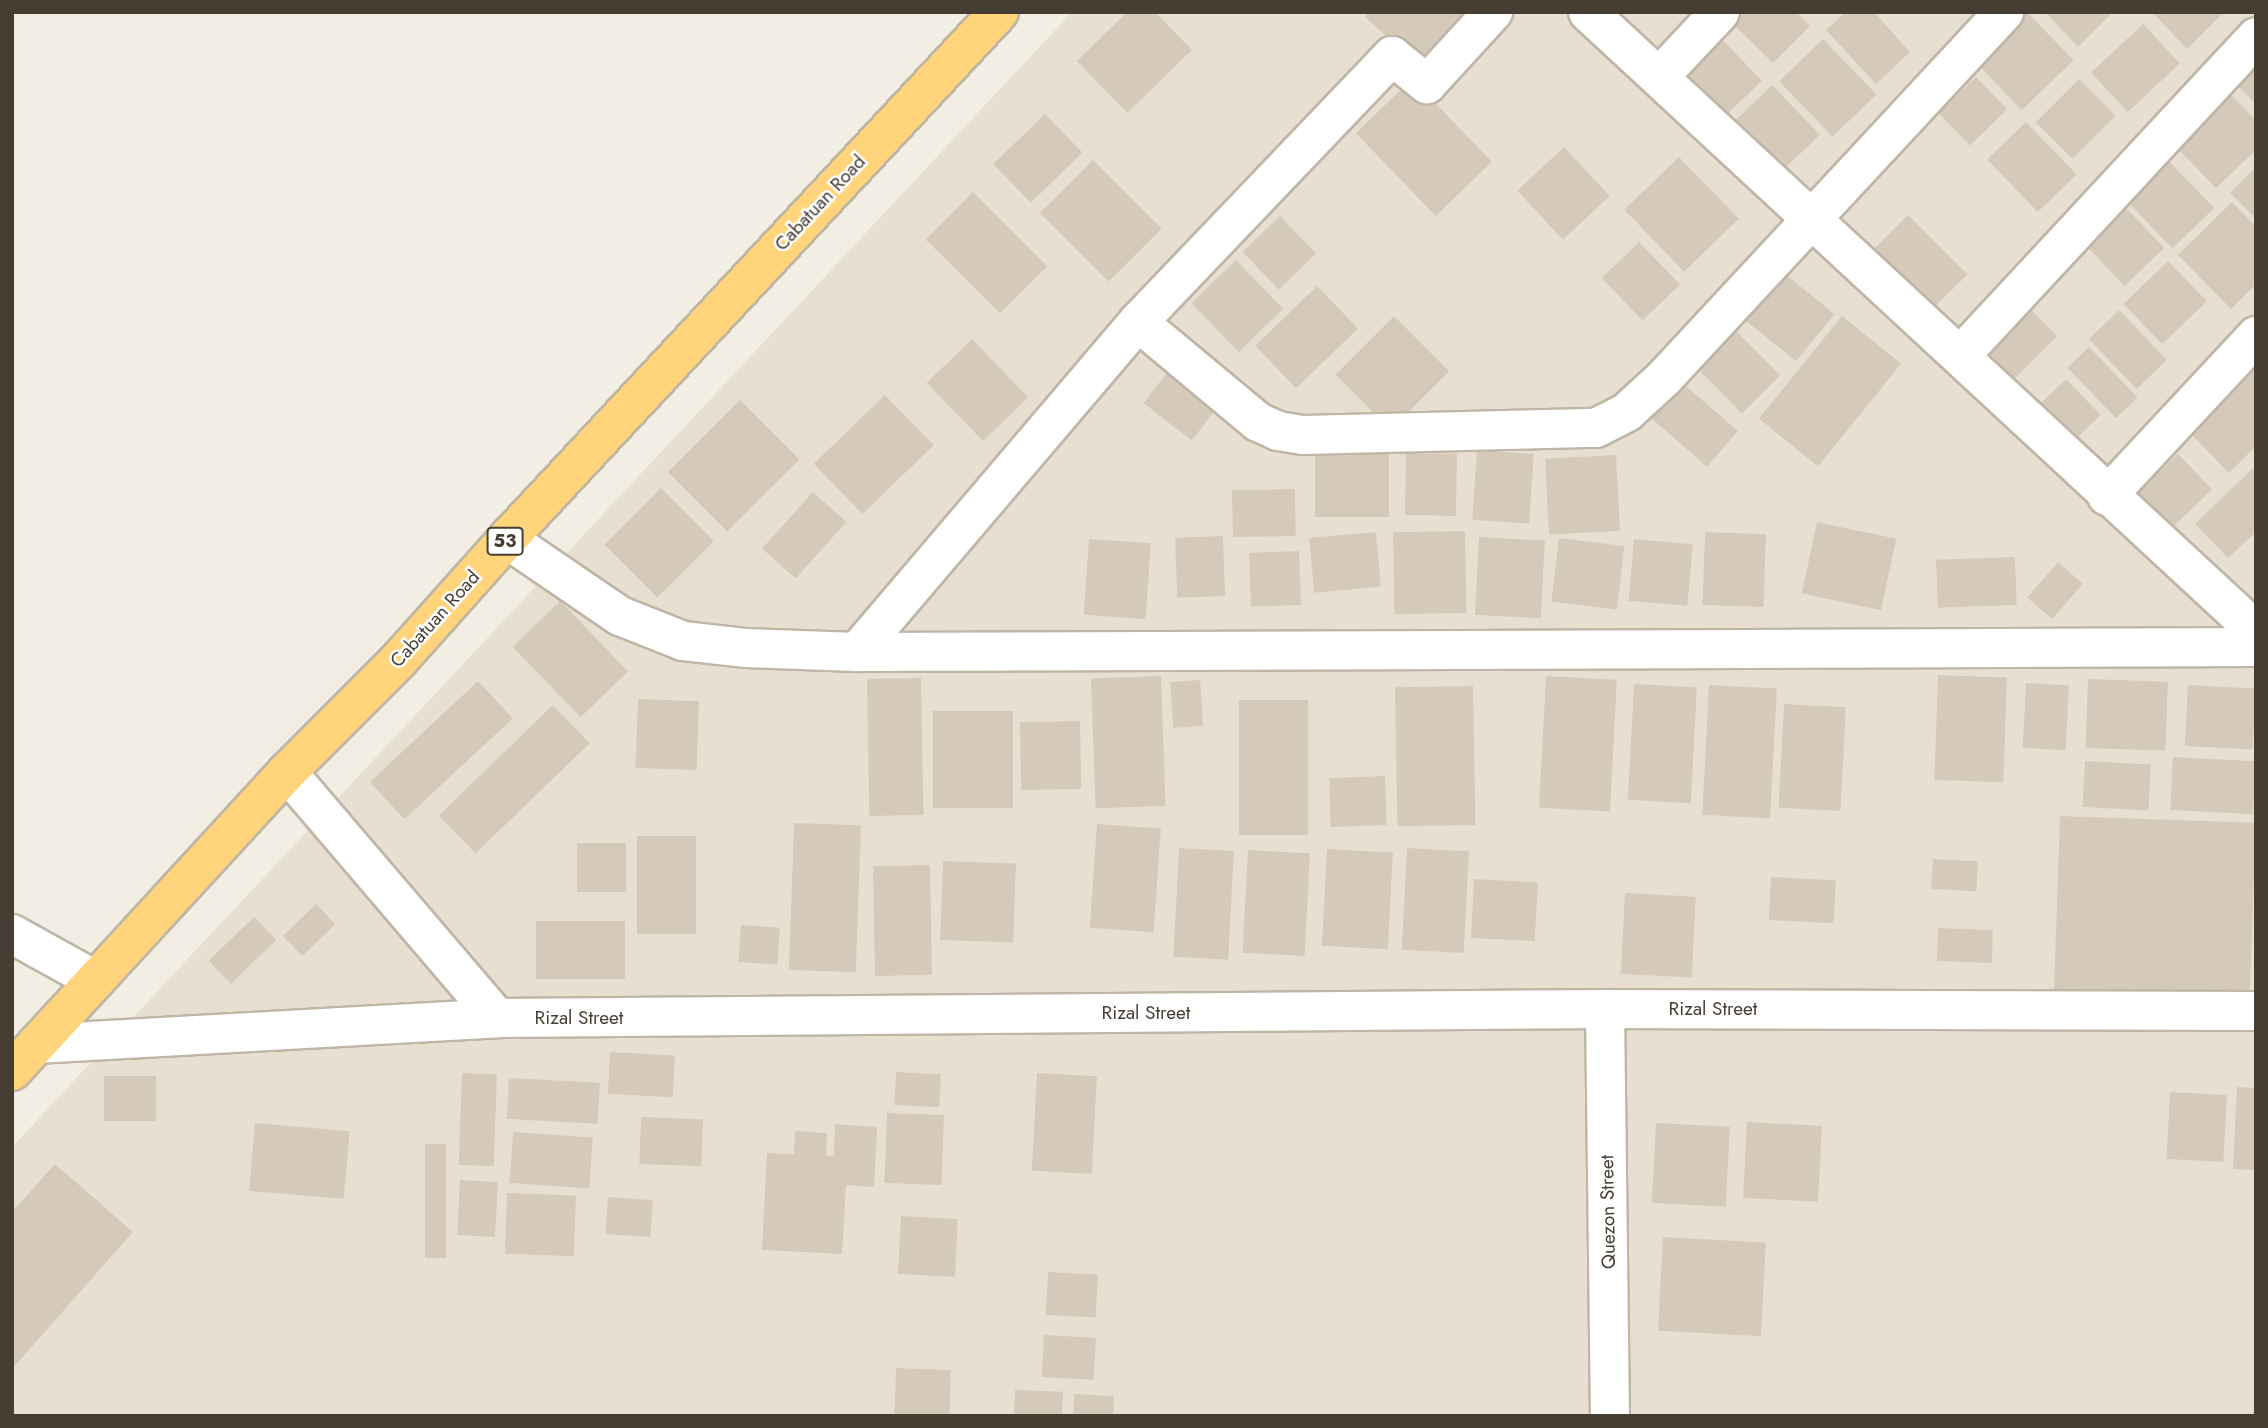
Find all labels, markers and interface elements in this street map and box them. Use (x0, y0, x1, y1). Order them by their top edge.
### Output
street label: Cabatuan Road (770, 150, 870, 256)
road number: 53 (486, 526, 524, 556)
street label: Cabatuan Road (386, 566, 484, 672)
street label: Rizal Street (1669, 998, 1757, 1020)
street label: Rizal Street (1102, 1002, 1190, 1024)
street label: Rizal Street (535, 1007, 623, 1029)
street label: Quezon Street (1596, 1155, 1620, 1269)

